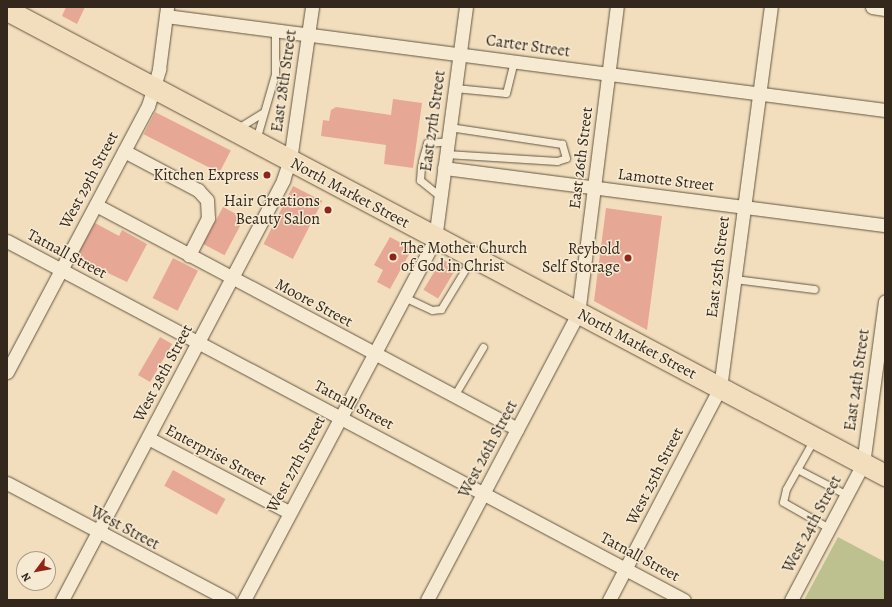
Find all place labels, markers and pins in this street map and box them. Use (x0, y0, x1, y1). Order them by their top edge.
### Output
place label: Kitchen Express (153, 165, 259, 185)
marker: Kitchen Express (262, 170, 272, 180)
place label: Hair Creations Beauty Salon (224, 191, 320, 229)
marker: Hair Creations Beauty Salon (323, 205, 333, 215)
place label: The Mother Church of God in Christ (401, 238, 527, 276)
place label: Reybold Self Storage (542, 239, 620, 277)
marker: The Mother Church of God in Christ (388, 252, 398, 262)
marker: Reybold Self Storage (623, 253, 633, 263)

